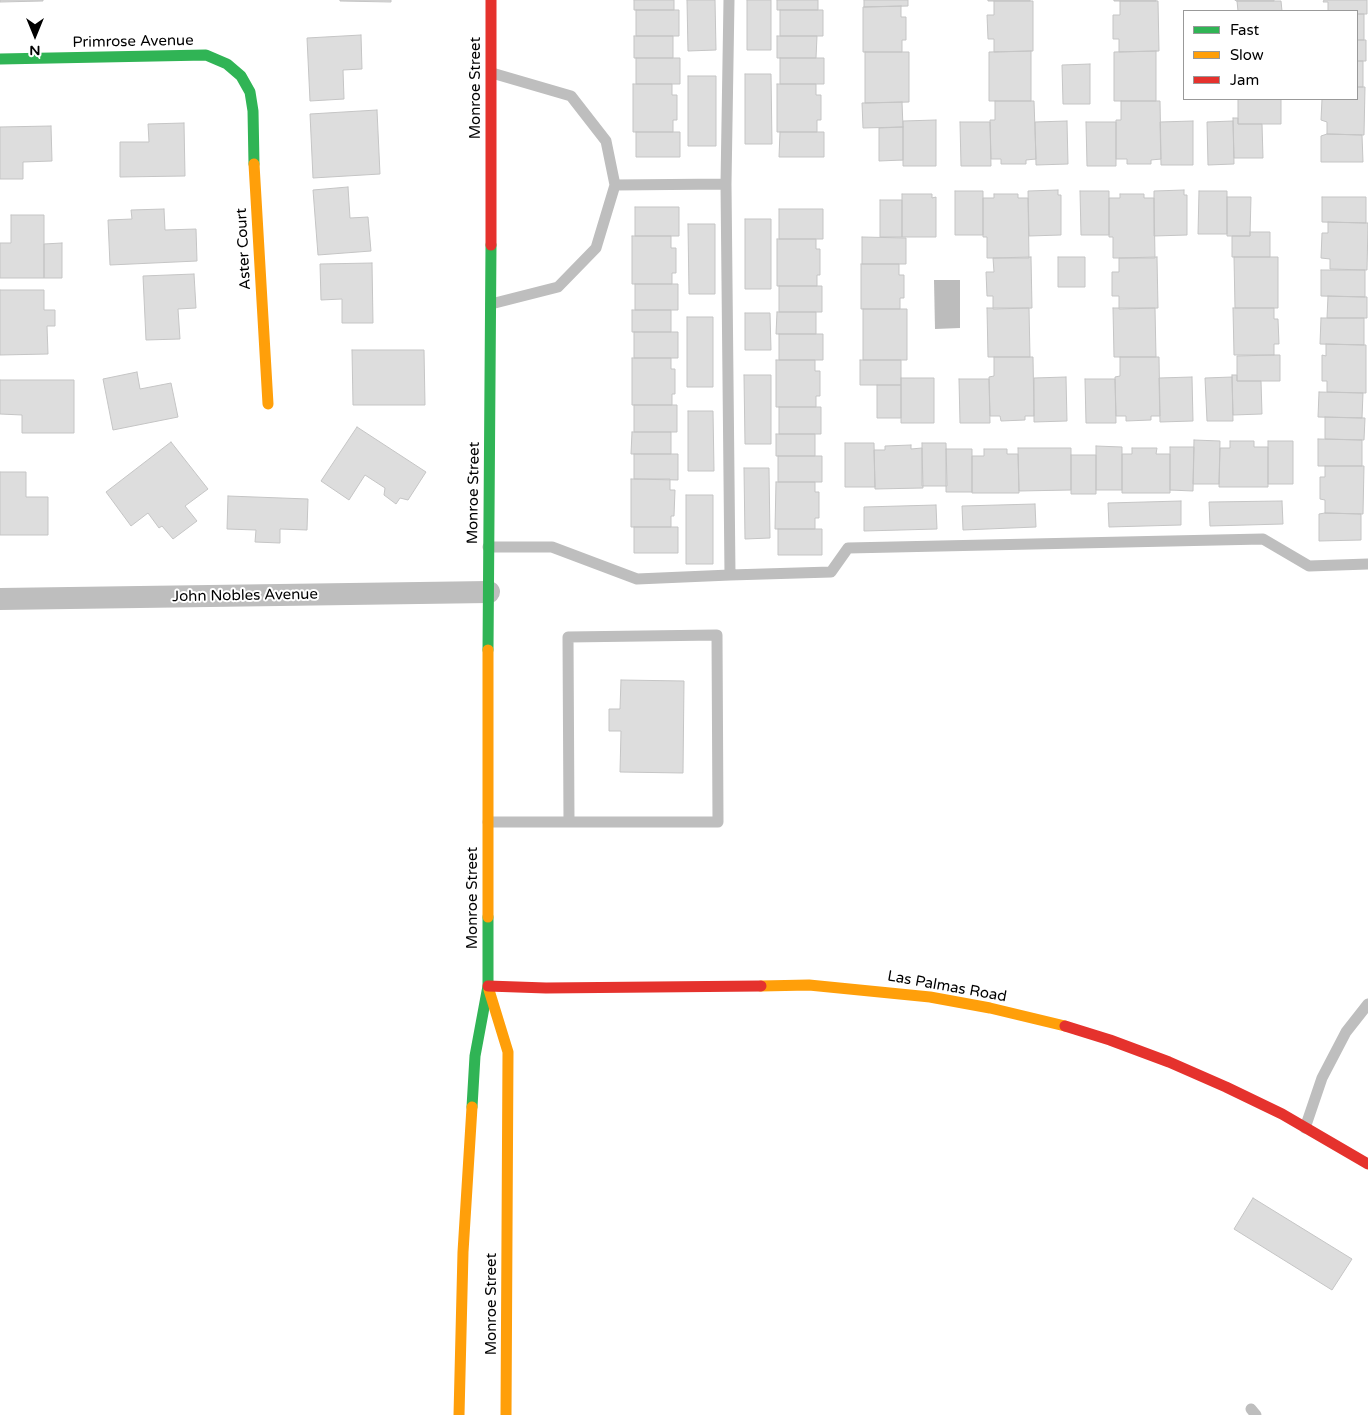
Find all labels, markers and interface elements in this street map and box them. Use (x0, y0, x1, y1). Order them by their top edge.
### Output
north arrow (10, 10, 60, 60)
legend (1183, 10, 1358, 100)
text: Fast (1230, 21, 1259, 39)
street label: Primrose Avenue (72, 32, 194, 52)
street label: Monroe Street (467, 37, 485, 139)
text: N (29, 42, 41, 59)
text: Slow (1230, 46, 1264, 64)
text: Jam (1230, 71, 1259, 89)
street label: Aster Court (233, 208, 255, 290)
street label: Monroe Street (464, 442, 484, 544)
street label: John Nobles Avenue (172, 586, 318, 606)
street label: Monroe Street (464, 847, 482, 949)
street label: Las Palmas Road (886, 968, 1008, 1006)
street label: Monroe Street (483, 1253, 501, 1355)

